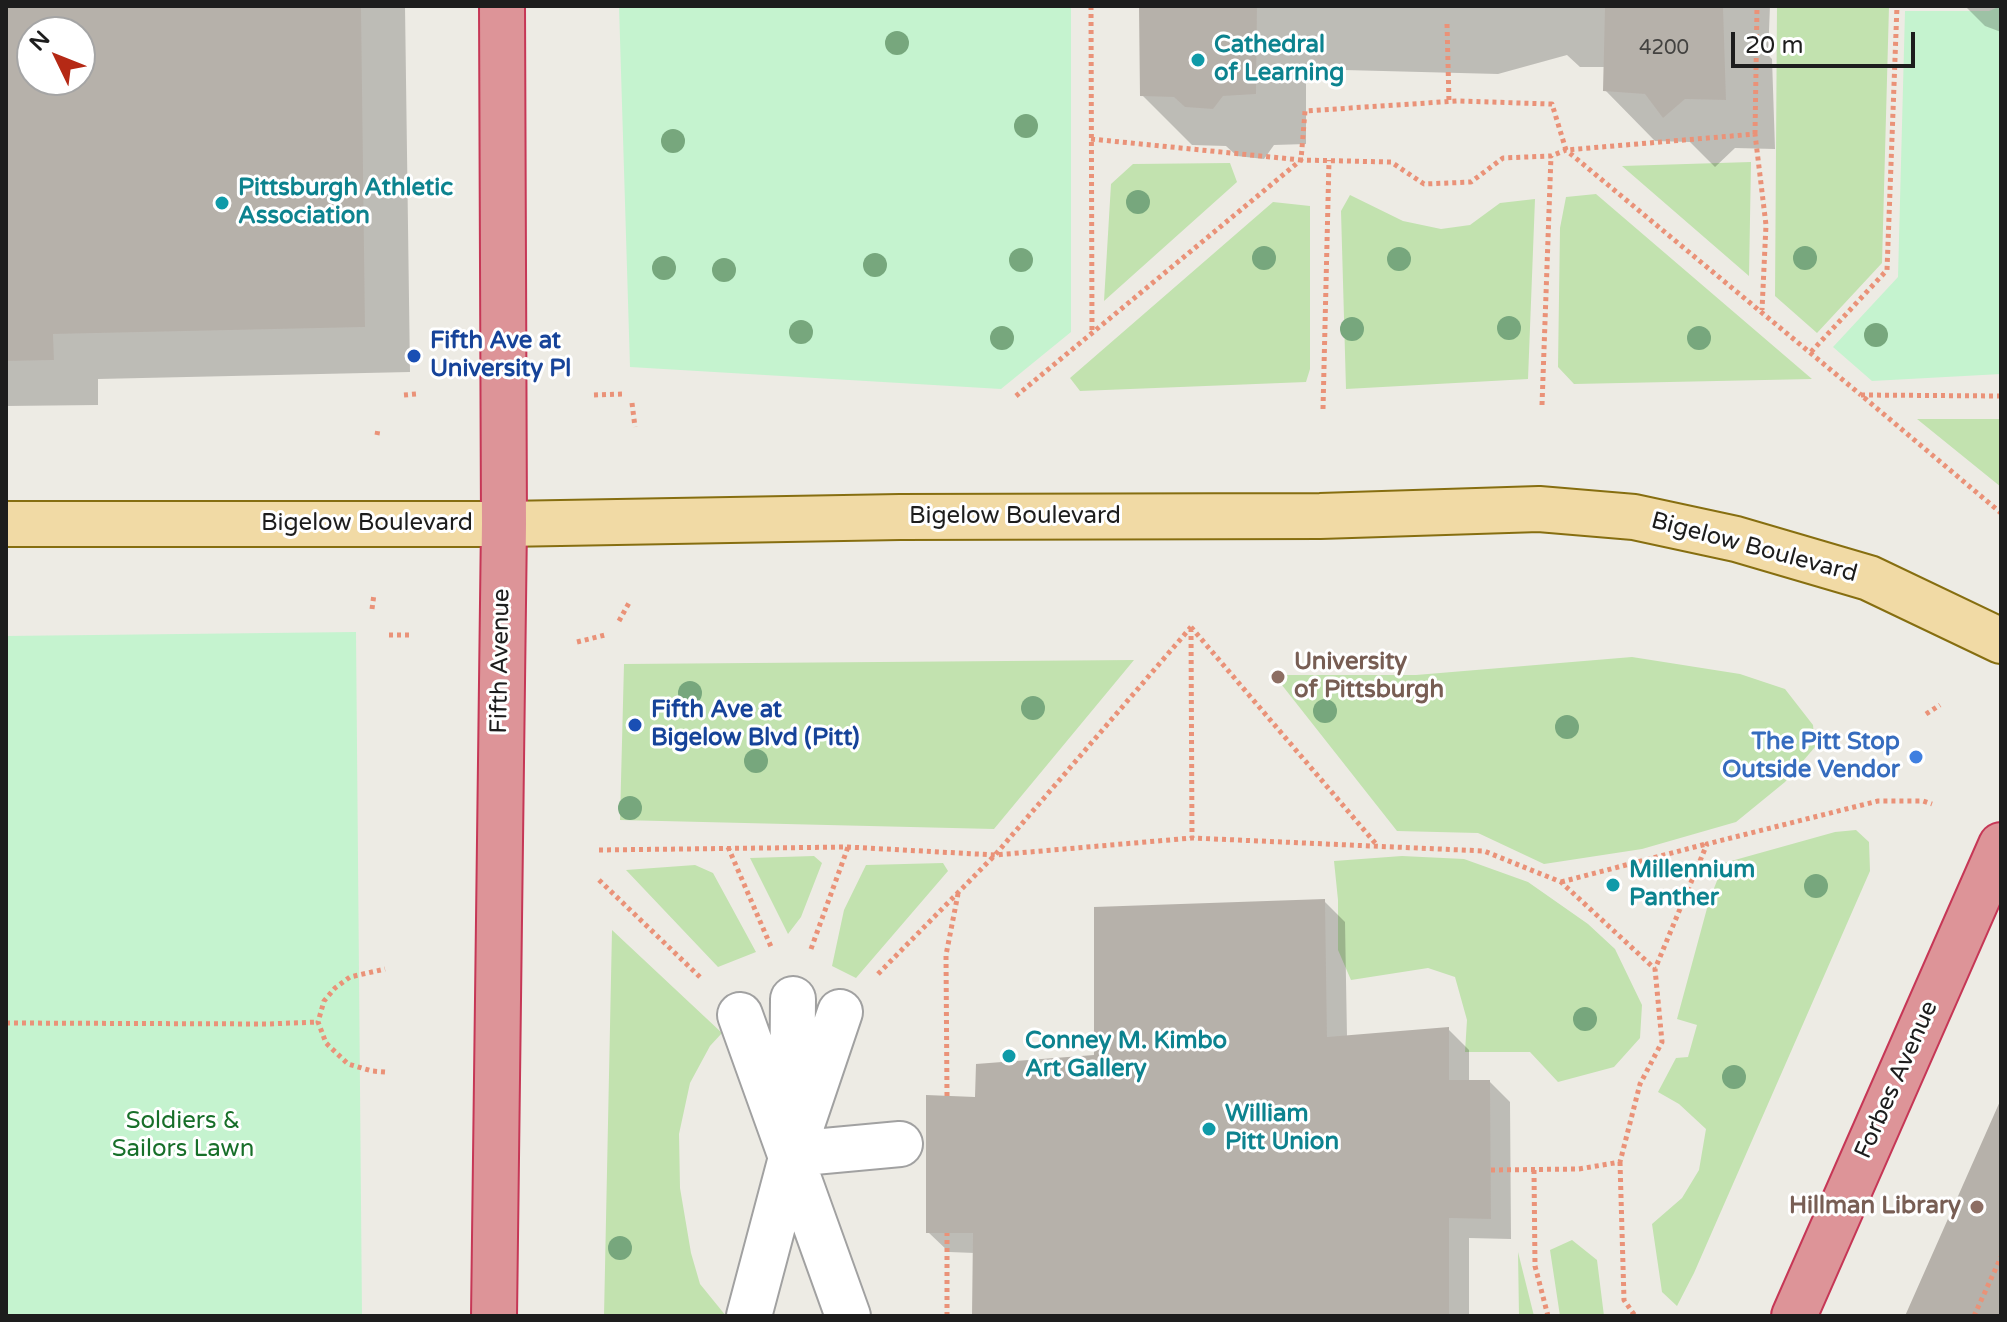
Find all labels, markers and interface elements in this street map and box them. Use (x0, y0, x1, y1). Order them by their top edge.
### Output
north arrow (16, 16, 96, 96)
scale bar (1735, 16, 1919, 66)
text: N (24, 26, 55, 56)
text: 20 m (1745, 31, 1803, 60)
place label: Cathedral of Learning (1214, 32, 1344, 88)
house number: 4200 (1639, 37, 1689, 61)
marker: Cathedral of Learning (1189, 51, 1207, 69)
place label: Pittsburgh Athletic Association (238, 175, 453, 231)
marker: Pittsburgh Athletic Association (213, 194, 231, 212)
place label: Fifth Ave at University Pl (430, 328, 571, 384)
marker: Fifth Ave at University Pl (405, 347, 423, 365)
street label: Bigelow Boulevard (909, 503, 1121, 531)
street label: Bigelow Boulevard (1648, 507, 1860, 589)
street label: Bigelow Boulevard (261, 510, 473, 538)
street label: Fifth Avenue (485, 588, 517, 734)
place label: University of Pittsburgh (1294, 649, 1444, 705)
marker: University of Pittsburgh (1269, 668, 1287, 686)
place label: Fifth Ave at Bigelow Blvd (Pitt) (651, 697, 860, 753)
marker: Fifth Ave at Bigelow Blvd (Pitt) (626, 716, 644, 734)
place label: The Pitt Stop Outside Vendor (1722, 729, 1900, 785)
marker: The Pitt Stop Outside Vendor (1907, 748, 1925, 766)
place label: Millennium Panther (1629, 857, 1755, 913)
marker: Millennium Panther (1604, 876, 1622, 894)
street label: Forbes Avenue (1849, 997, 1945, 1163)
place label: Conney M. Kimbo Art Gallery (1025, 1028, 1227, 1084)
marker: Conney M. Kimbo Art Gallery (1000, 1047, 1018, 1065)
place label: William Pitt Union (1225, 1101, 1339, 1157)
park label: Soldiers & Sailors Lawn (112, 1108, 254, 1164)
marker: William Pitt Union (1200, 1120, 1218, 1138)
place label: Hillman Library (1789, 1193, 1961, 1221)
marker: Hillman Library (1968, 1198, 1986, 1216)

